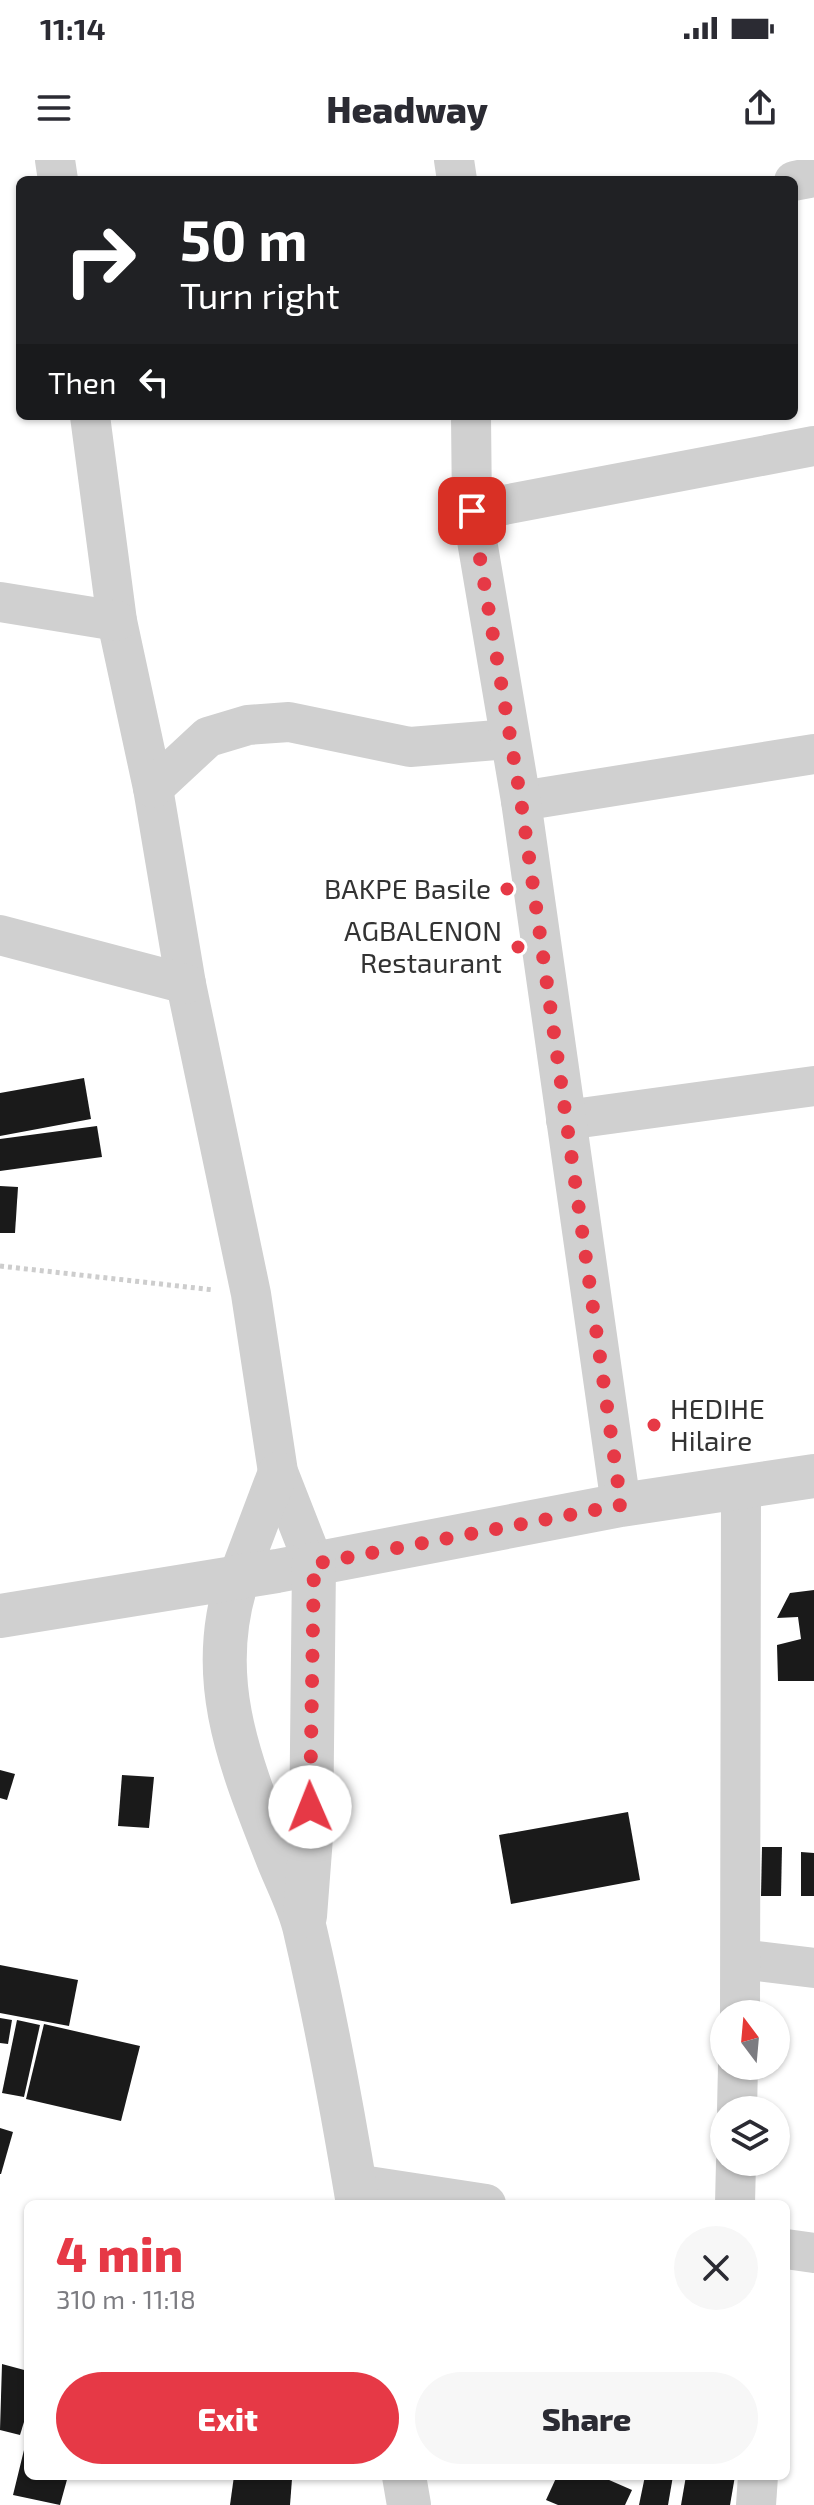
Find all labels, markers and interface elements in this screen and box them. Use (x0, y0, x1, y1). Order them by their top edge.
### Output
text: 11:14 (40, 10, 106, 46)
icon: menu (32, 86, 76, 130)
icon: share (738, 86, 782, 130)
text: Headway (326, 87, 488, 130)
text: 50 m (180, 205, 308, 272)
icon: right (48, 208, 152, 312)
text: Turn right (180, 273, 340, 316)
icon: left (132, 360, 176, 404)
text: Then (48, 364, 116, 400)
pin (438, 477, 506, 545)
icon: arrive (450, 489, 494, 533)
place label: BAKPE Basile (324, 871, 491, 905)
marker: BAKPE Basile (498, 880, 516, 898)
place label: AGBALENON Restaurant (344, 913, 502, 979)
marker: AGBALENON Restaurant (509, 938, 527, 956)
place label: HEDIHE Hilaire (670, 1391, 765, 1457)
marker: HEDIHE Hilaire (645, 1416, 663, 1434)
position arrow (268, 1765, 352, 1849)
north arrow (710, 2000, 790, 2080)
map controls (710, 2000, 790, 2176)
button: layers (710, 2096, 790, 2176)
text: 4 min (56, 2224, 183, 2282)
button: close (674, 2226, 758, 2310)
text: 310 m · 11:18 (56, 2283, 196, 2314)
button: Exit (56, 2372, 399, 2464)
button: Share (415, 2372, 758, 2464)

